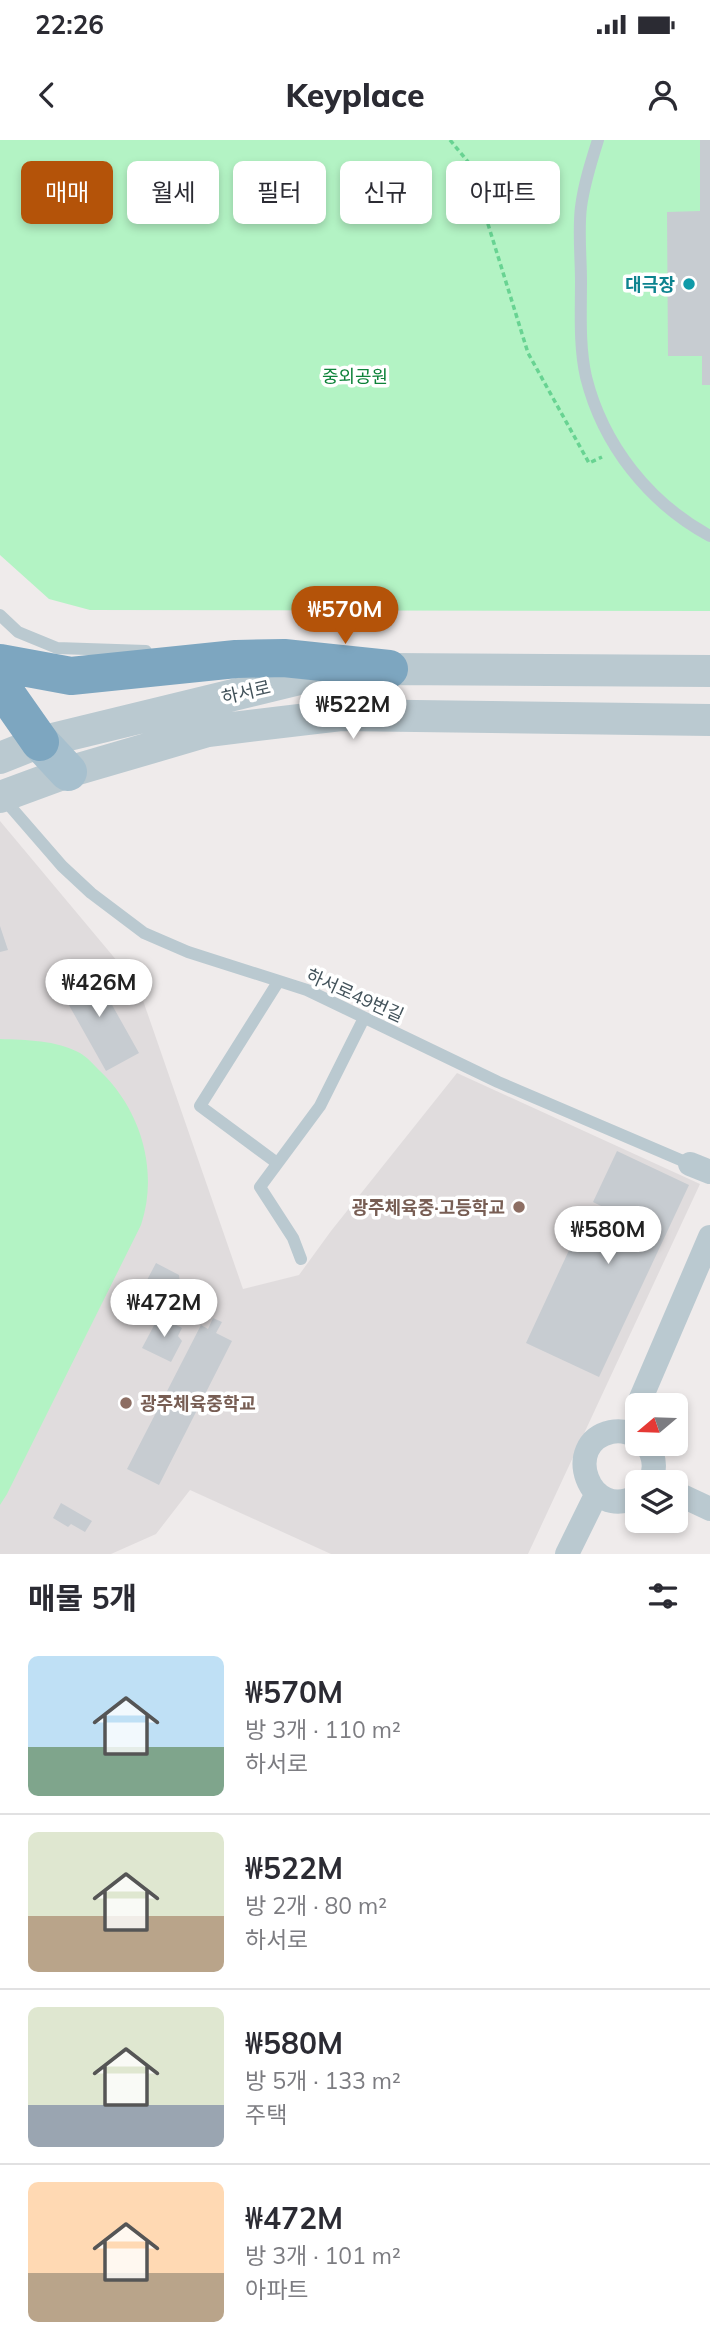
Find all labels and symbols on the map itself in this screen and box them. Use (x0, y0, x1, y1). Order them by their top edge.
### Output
place label: 대극장 (625, 273, 675, 296)
marker: 대극장 (681, 276, 697, 292)
park label: 중외공원 (322, 365, 388, 388)
pin: ₩570M (296, 587, 394, 646)
street label: 하서로 (219, 675, 273, 709)
pin: ₩522M (304, 682, 402, 741)
pin: ₩426M (50, 960, 148, 1019)
street label: 하서로49번길 (303, 963, 407, 1027)
place label: 광주체육중·고등학교 (351, 1196, 505, 1219)
marker: 광주체육중·고등학교 (511, 1199, 527, 1215)
pin: ₩580M (559, 1206, 657, 1266)
pin: ₩472M (115, 1280, 213, 1339)
place label: 광주체육중학교 (140, 1392, 256, 1415)
north arrow (625, 1393, 688, 1456)
marker: 광주체육중학교 (118, 1395, 134, 1411)

